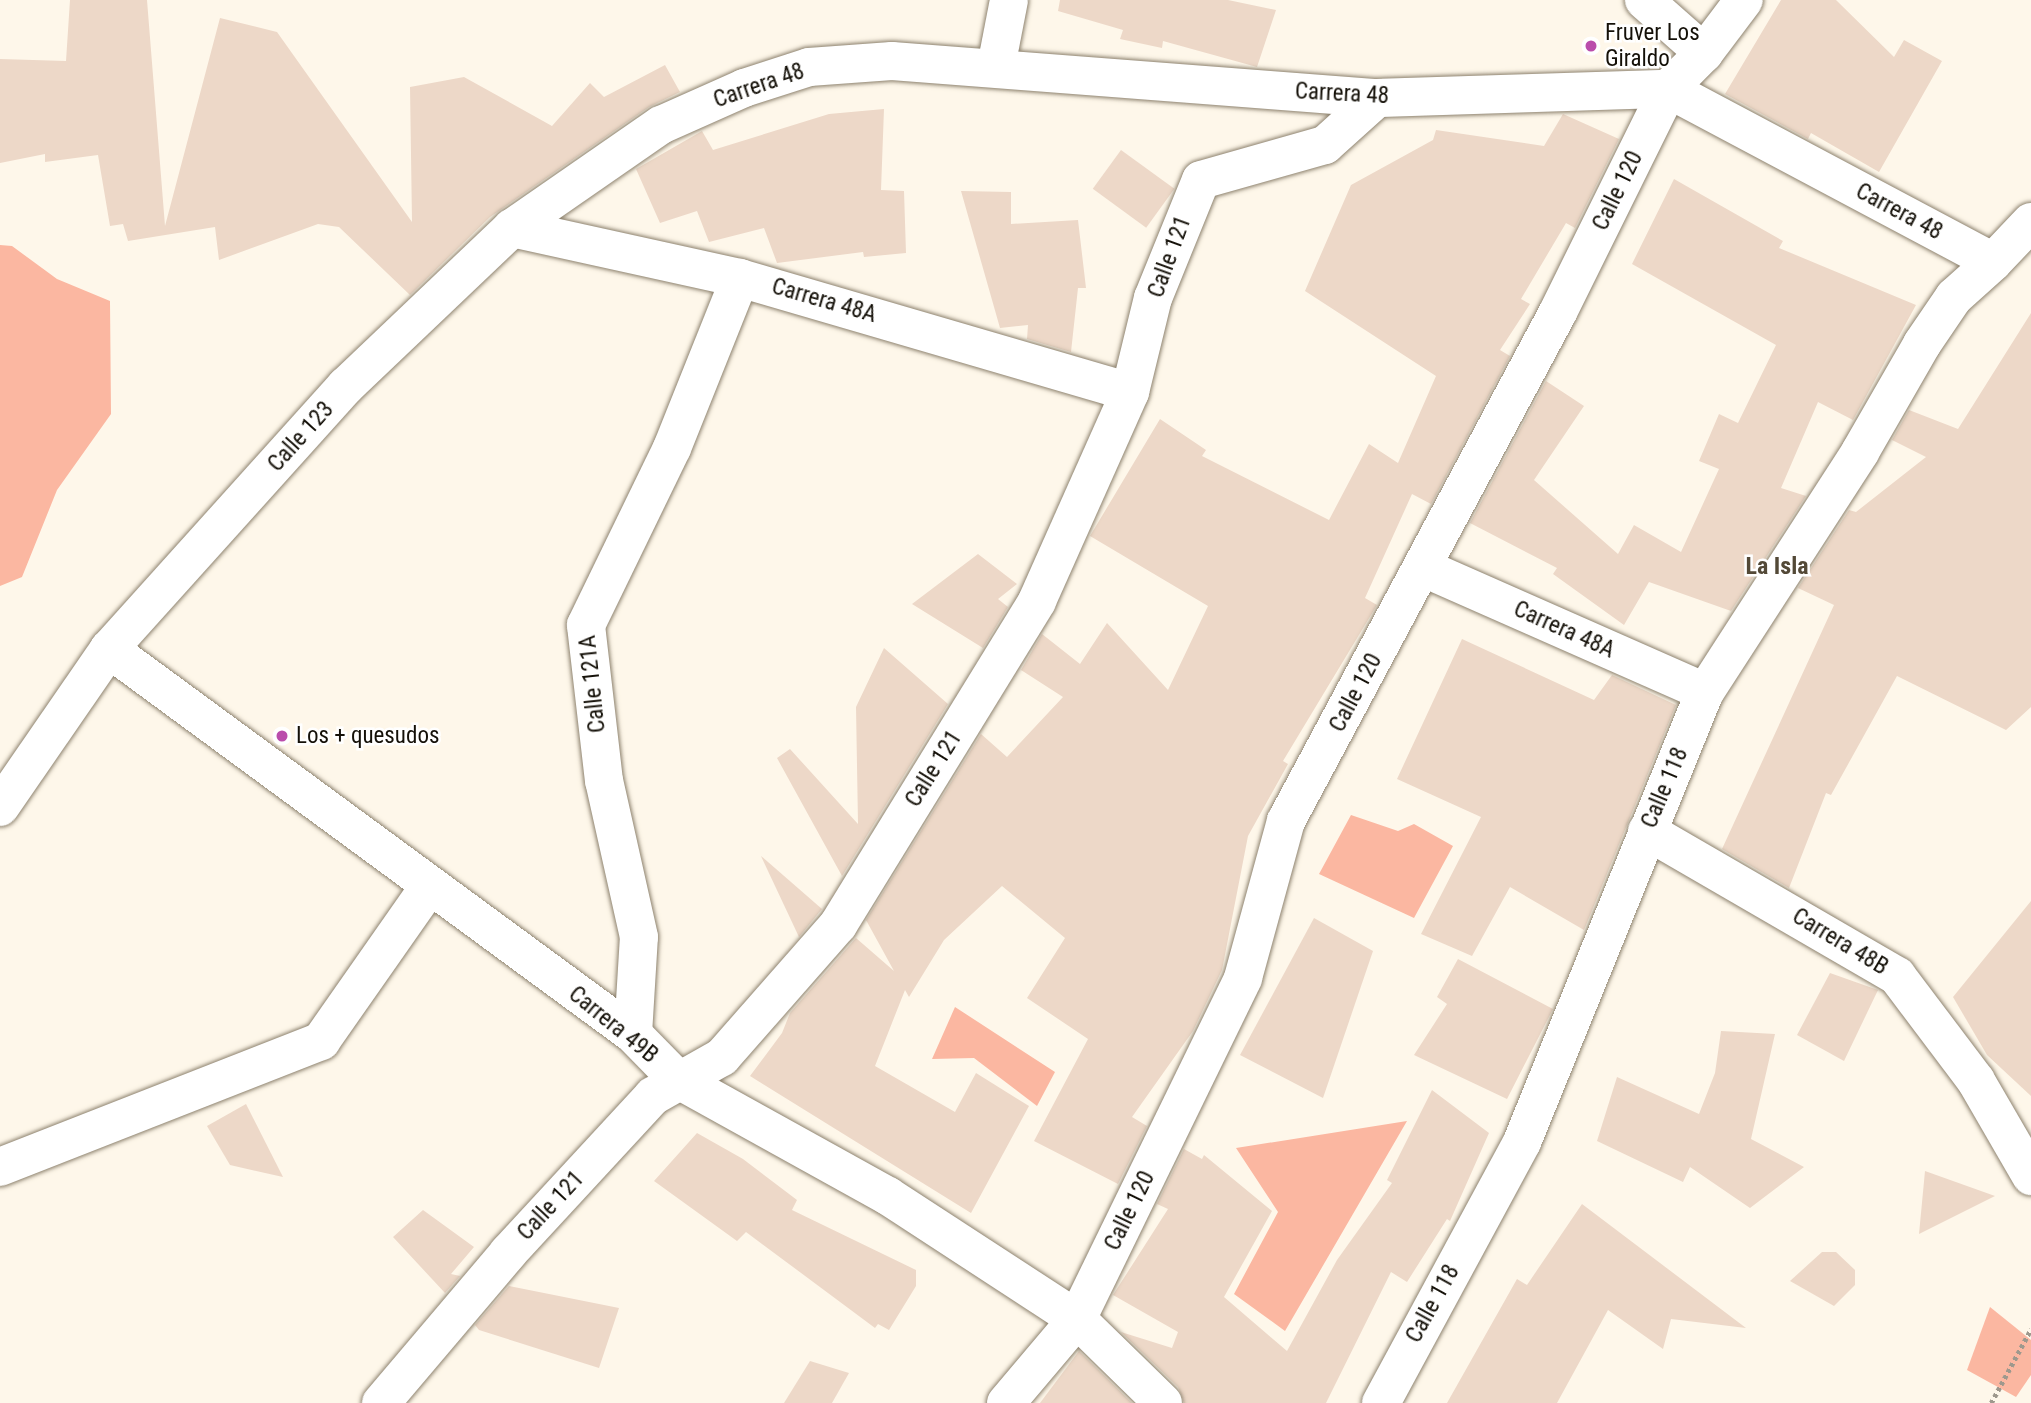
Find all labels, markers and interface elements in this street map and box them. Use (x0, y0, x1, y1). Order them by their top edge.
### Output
place label: Fruver Los Giraldo (1605, 19, 1700, 73)
marker: Fruver Los Giraldo (1583, 38, 1599, 54)
street label: Carrera 48 (710, 58, 808, 114)
street label: Carrera 48 (1294, 78, 1390, 110)
street label: Calle 120 (1587, 147, 1649, 235)
street label: Carrera 48 (1851, 178, 1947, 246)
street label: Calle 121 (1143, 212, 1197, 302)
street label: Carrera 48A (769, 273, 879, 329)
street label: Calle 123 (262, 396, 340, 478)
district label: La Isla (1745, 553, 1809, 581)
street label: Carrera 48A (1509, 596, 1619, 664)
street label: Calle 121A (574, 634, 612, 734)
street label: Calle 120 (1324, 649, 1388, 737)
place label: Los + quesudos (296, 722, 439, 750)
street label: Calle 121 (900, 726, 968, 812)
marker: Los + quesudos (274, 728, 290, 744)
street label: Calle 118 (1636, 744, 1694, 832)
street label: Carrera 48B (1787, 903, 1893, 981)
street label: Carrera 49B (563, 981, 663, 1069)
street label: Calle 121 (512, 1166, 590, 1246)
street label: Calle 120 (1099, 1167, 1161, 1255)
street label: Calle 118 (1400, 1260, 1466, 1348)

